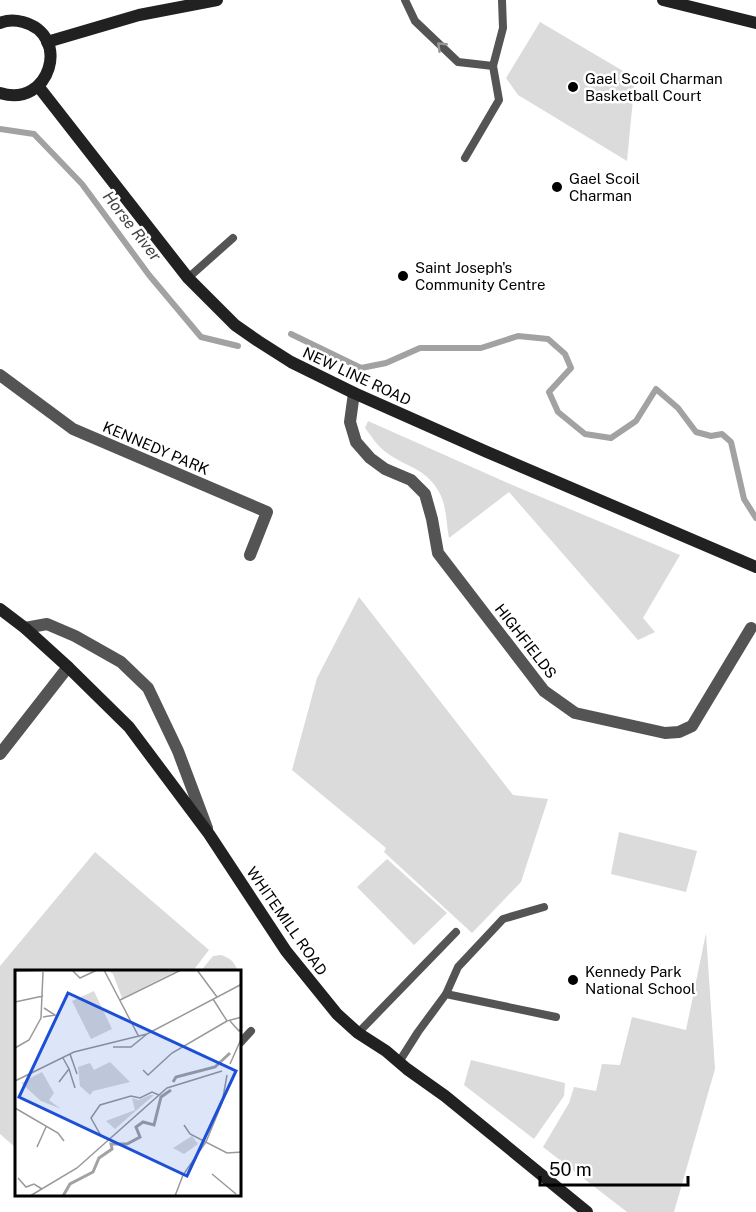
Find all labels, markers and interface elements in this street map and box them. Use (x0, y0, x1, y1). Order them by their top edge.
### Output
one-way arrow (438, 42, 448, 53)
place label: Gael Scoil Charman Basketball Court (585, 70, 723, 104)
marker: Gael Scoil Charman Basketball Court (566, 80, 580, 94)
place label: Gael Scoil Charman (569, 170, 640, 204)
marker: Gael Scoil Charman (550, 180, 564, 194)
water label: Horse River (99, 187, 166, 265)
place label: Saint Joseph's Community Centre (415, 259, 546, 293)
marker: Saint Joseph's Community Centre (396, 269, 410, 283)
street label: NEW LINE ROAD (300, 344, 414, 408)
street label: KENNEDY PARK (100, 418, 212, 478)
street label: HIGHFIELDS (492, 600, 560, 682)
street label: WHITEMILL ROAD (243, 864, 331, 978)
place label: Kennedy Park National School (585, 963, 696, 997)
inset map (15, 970, 242, 1197)
marker: Kennedy Park National School (566, 973, 580, 987)
scale bar (540, 1149, 688, 1187)
text: 50 m (549, 1159, 592, 1180)

